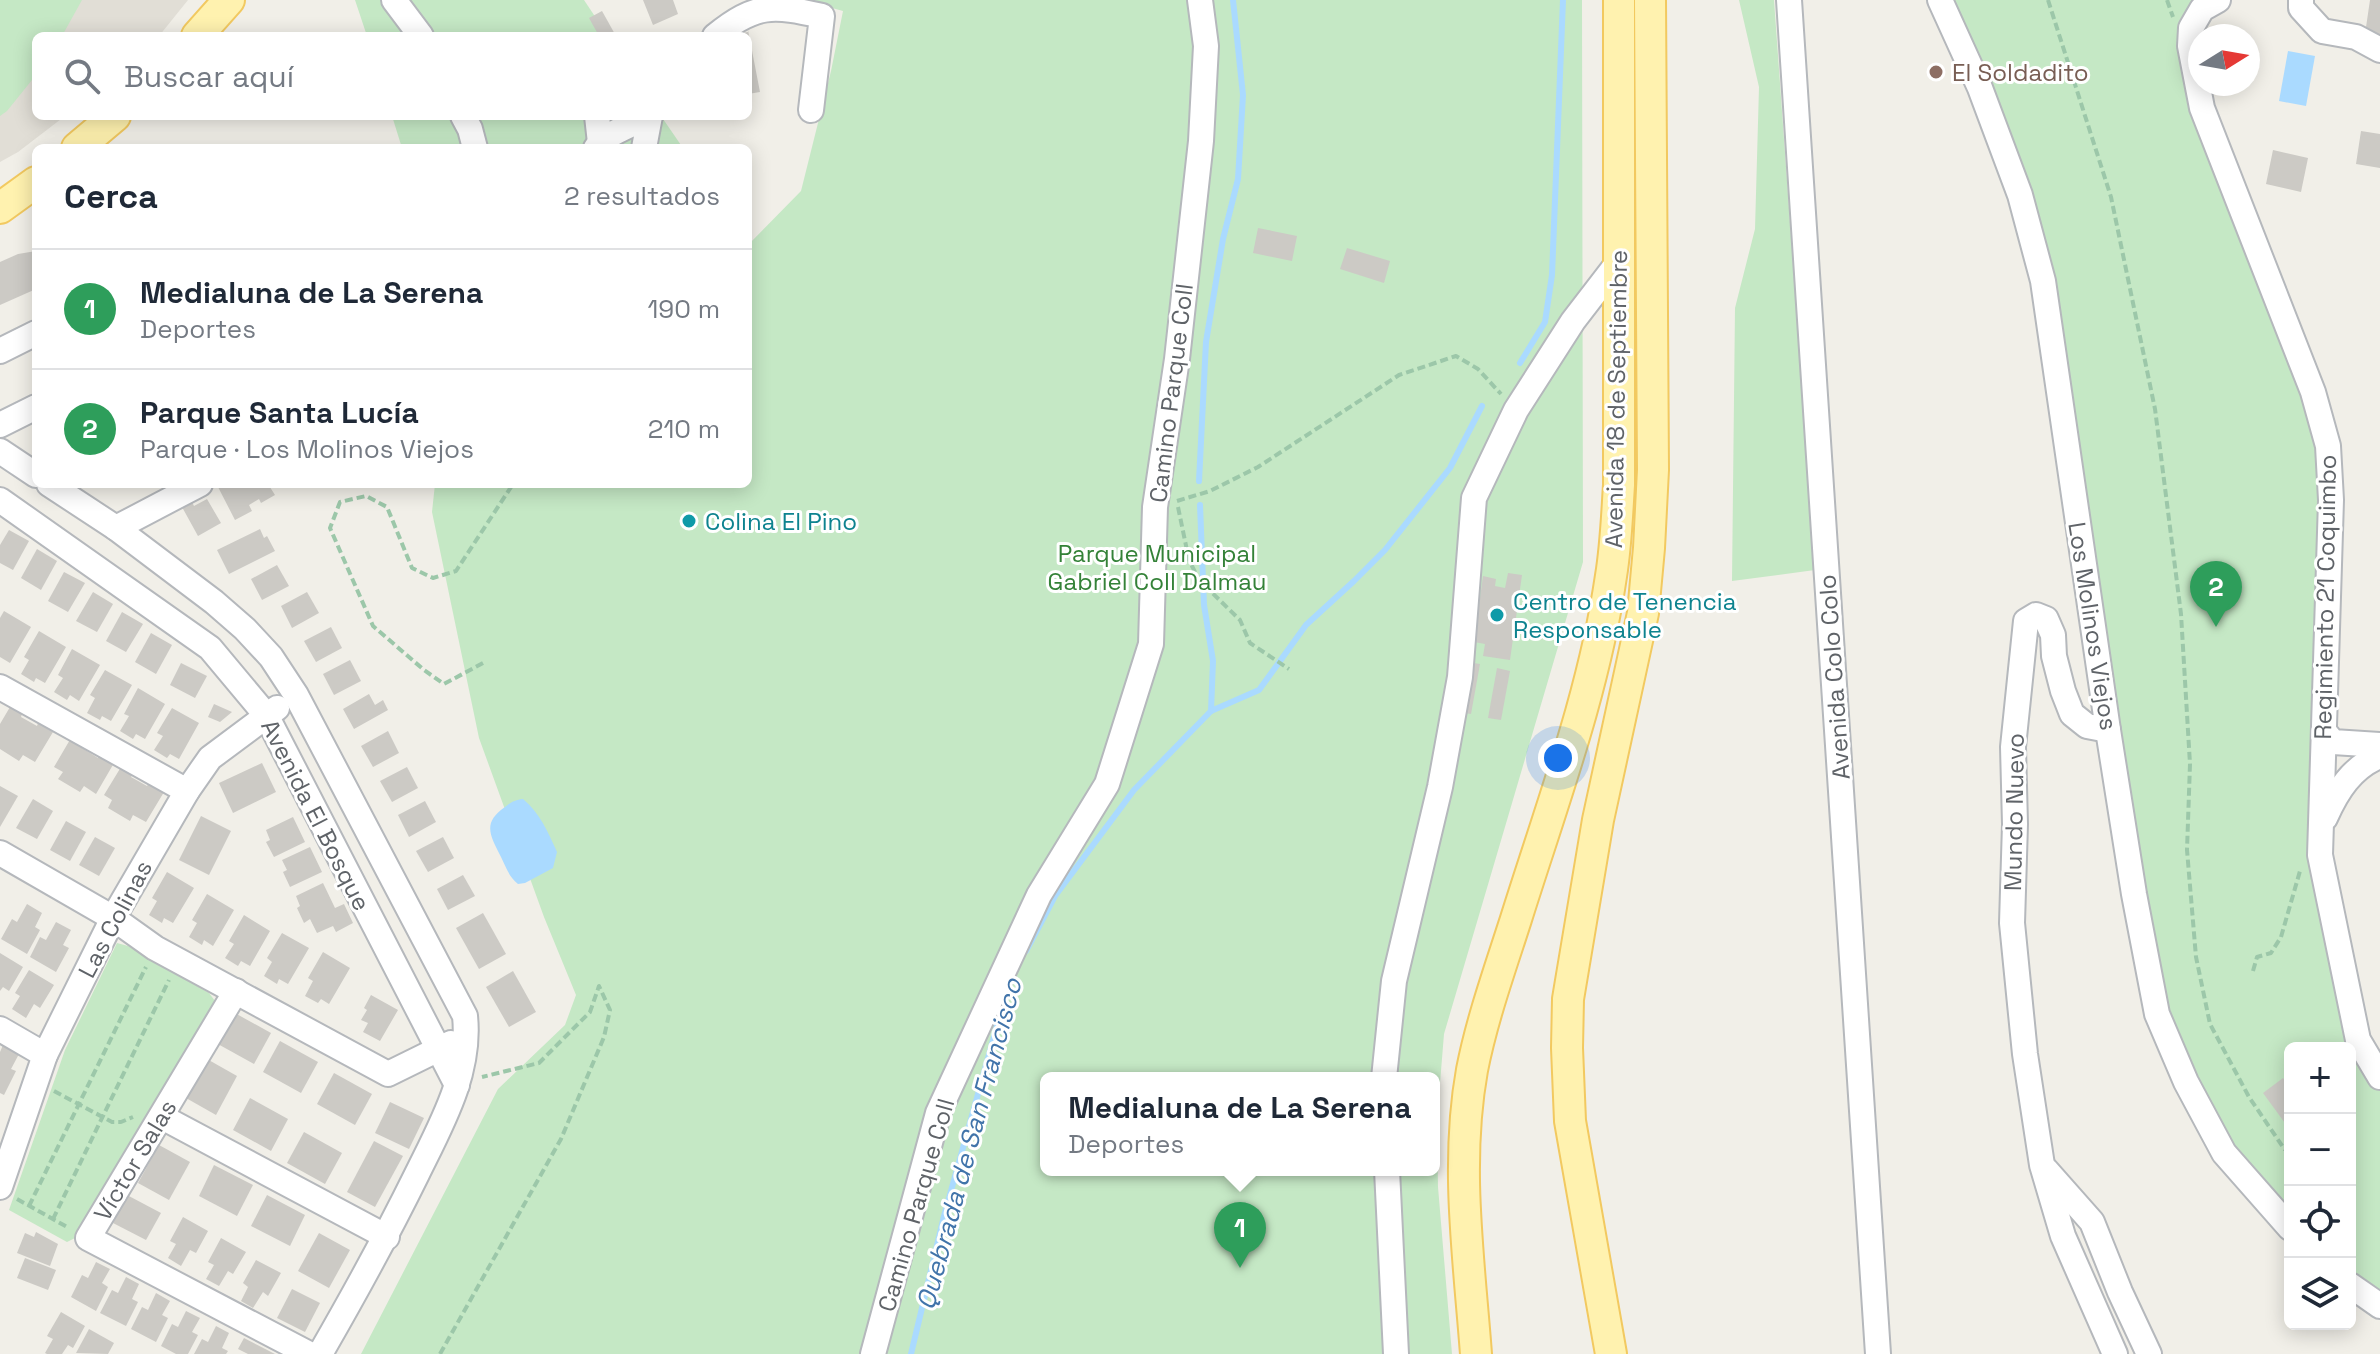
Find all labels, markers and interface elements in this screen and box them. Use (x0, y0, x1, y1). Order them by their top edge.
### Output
north arrow (2188, 24, 2260, 96)
search box (32, 32, 752, 120)
icon: search (60, 54, 104, 98)
text: Buscar aquí (124, 57, 294, 96)
place label: El Soldadito (1952, 57, 2089, 88)
marker: El Soldadito (1927, 63, 1945, 81)
text: Cerca (64, 175, 158, 218)
text: 2 resultados (564, 179, 720, 213)
street label: Avenida 18 de Septiembre (1598, 250, 1634, 548)
text: Medialuna de La Serena (140, 273, 483, 312)
street label: Camino Parque Coll (1142, 282, 1200, 504)
text: 1 (84, 292, 96, 326)
text: 190 m (648, 292, 720, 326)
text: Deportes (140, 312, 256, 346)
text: Parque Santa Lucía (140, 393, 419, 432)
text: 2 (82, 412, 98, 446)
text: 210 m (648, 412, 720, 446)
text: Parque · Los Molinos Viejos (140, 432, 474, 466)
street label: Regimiento 21 Coquimbo (2307, 454, 2343, 740)
place label: Colina El Pino (705, 506, 857, 537)
marker: Colina El Pino (680, 512, 698, 530)
street label: Los Molinos Viejos (2061, 520, 2125, 732)
park label: Parque Municipal Gabriel Coll Dalmau (1048, 538, 1266, 597)
pin: 2 (2190, 561, 2242, 627)
street label: Avenida Colo Colo (1811, 573, 1857, 781)
place label: Centro de Tenencia Responsable (1513, 586, 1737, 645)
marker: Centro de Tenencia Responsable (1488, 606, 1506, 624)
street label: Avenida El Bosque (254, 714, 378, 916)
street label: Mundo Nuevo (1997, 733, 2031, 891)
your location (1538, 738, 1578, 778)
street label: Las Colinas (71, 855, 159, 983)
water label: Quebrada de San Francisco (908, 974, 1030, 1313)
map controls (2284, 1042, 2356, 1330)
button: + (2284, 1042, 2356, 1114)
popup (1040, 1072, 1440, 1176)
text: Medialuna de La Serena (1068, 1088, 1412, 1127)
street label: Víctor Salas (87, 1094, 183, 1226)
street label: Camino Parque Coll (871, 1095, 961, 1315)
button: − (2284, 1114, 2356, 1186)
text: Deportes (1068, 1127, 1184, 1161)
button: locate (2284, 1186, 2356, 1258)
pin: 1 (1214, 1202, 1266, 1268)
button: layers (2284, 1258, 2356, 1330)

